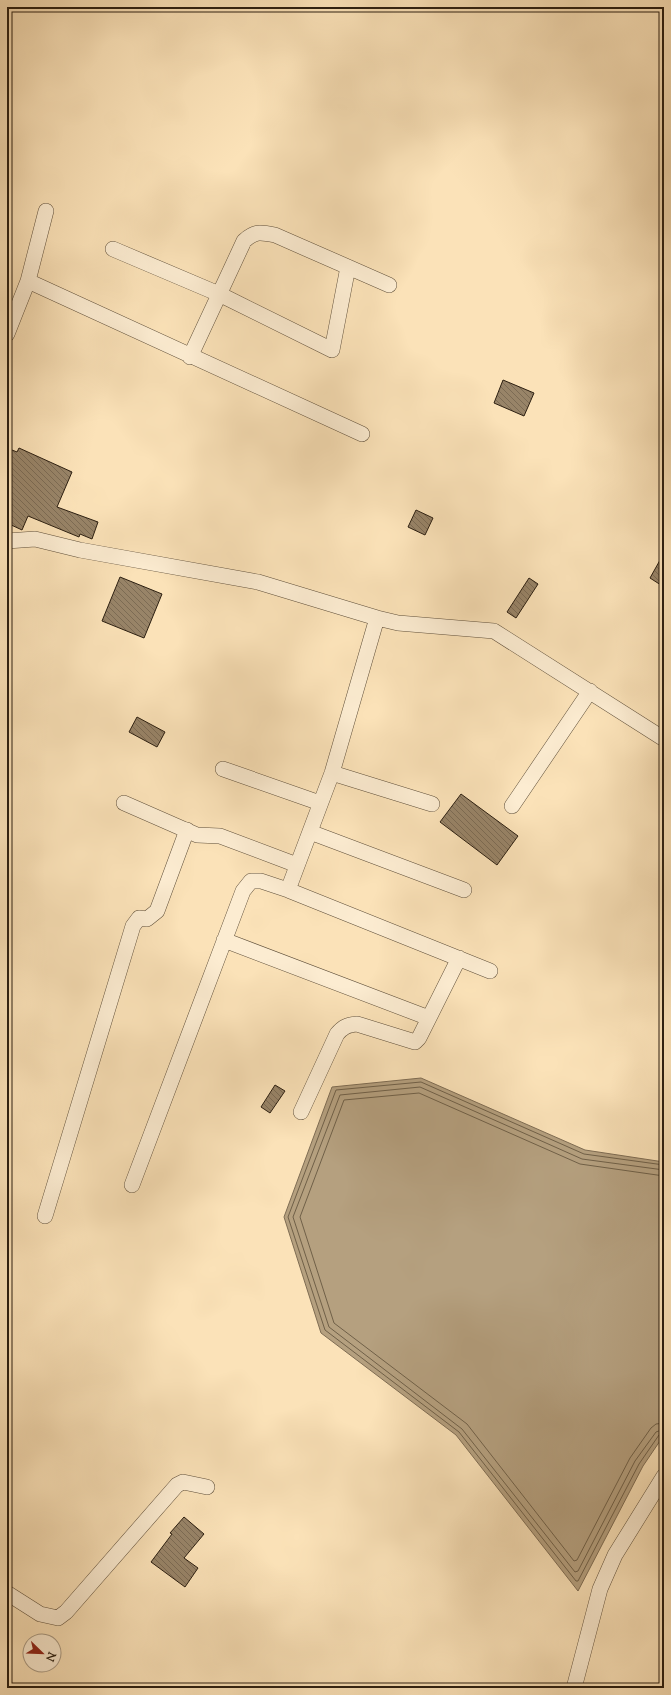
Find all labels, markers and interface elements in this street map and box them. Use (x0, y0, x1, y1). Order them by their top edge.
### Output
north arrow (22, 1633, 62, 1673)
text: N (41, 1648, 60, 1664)

